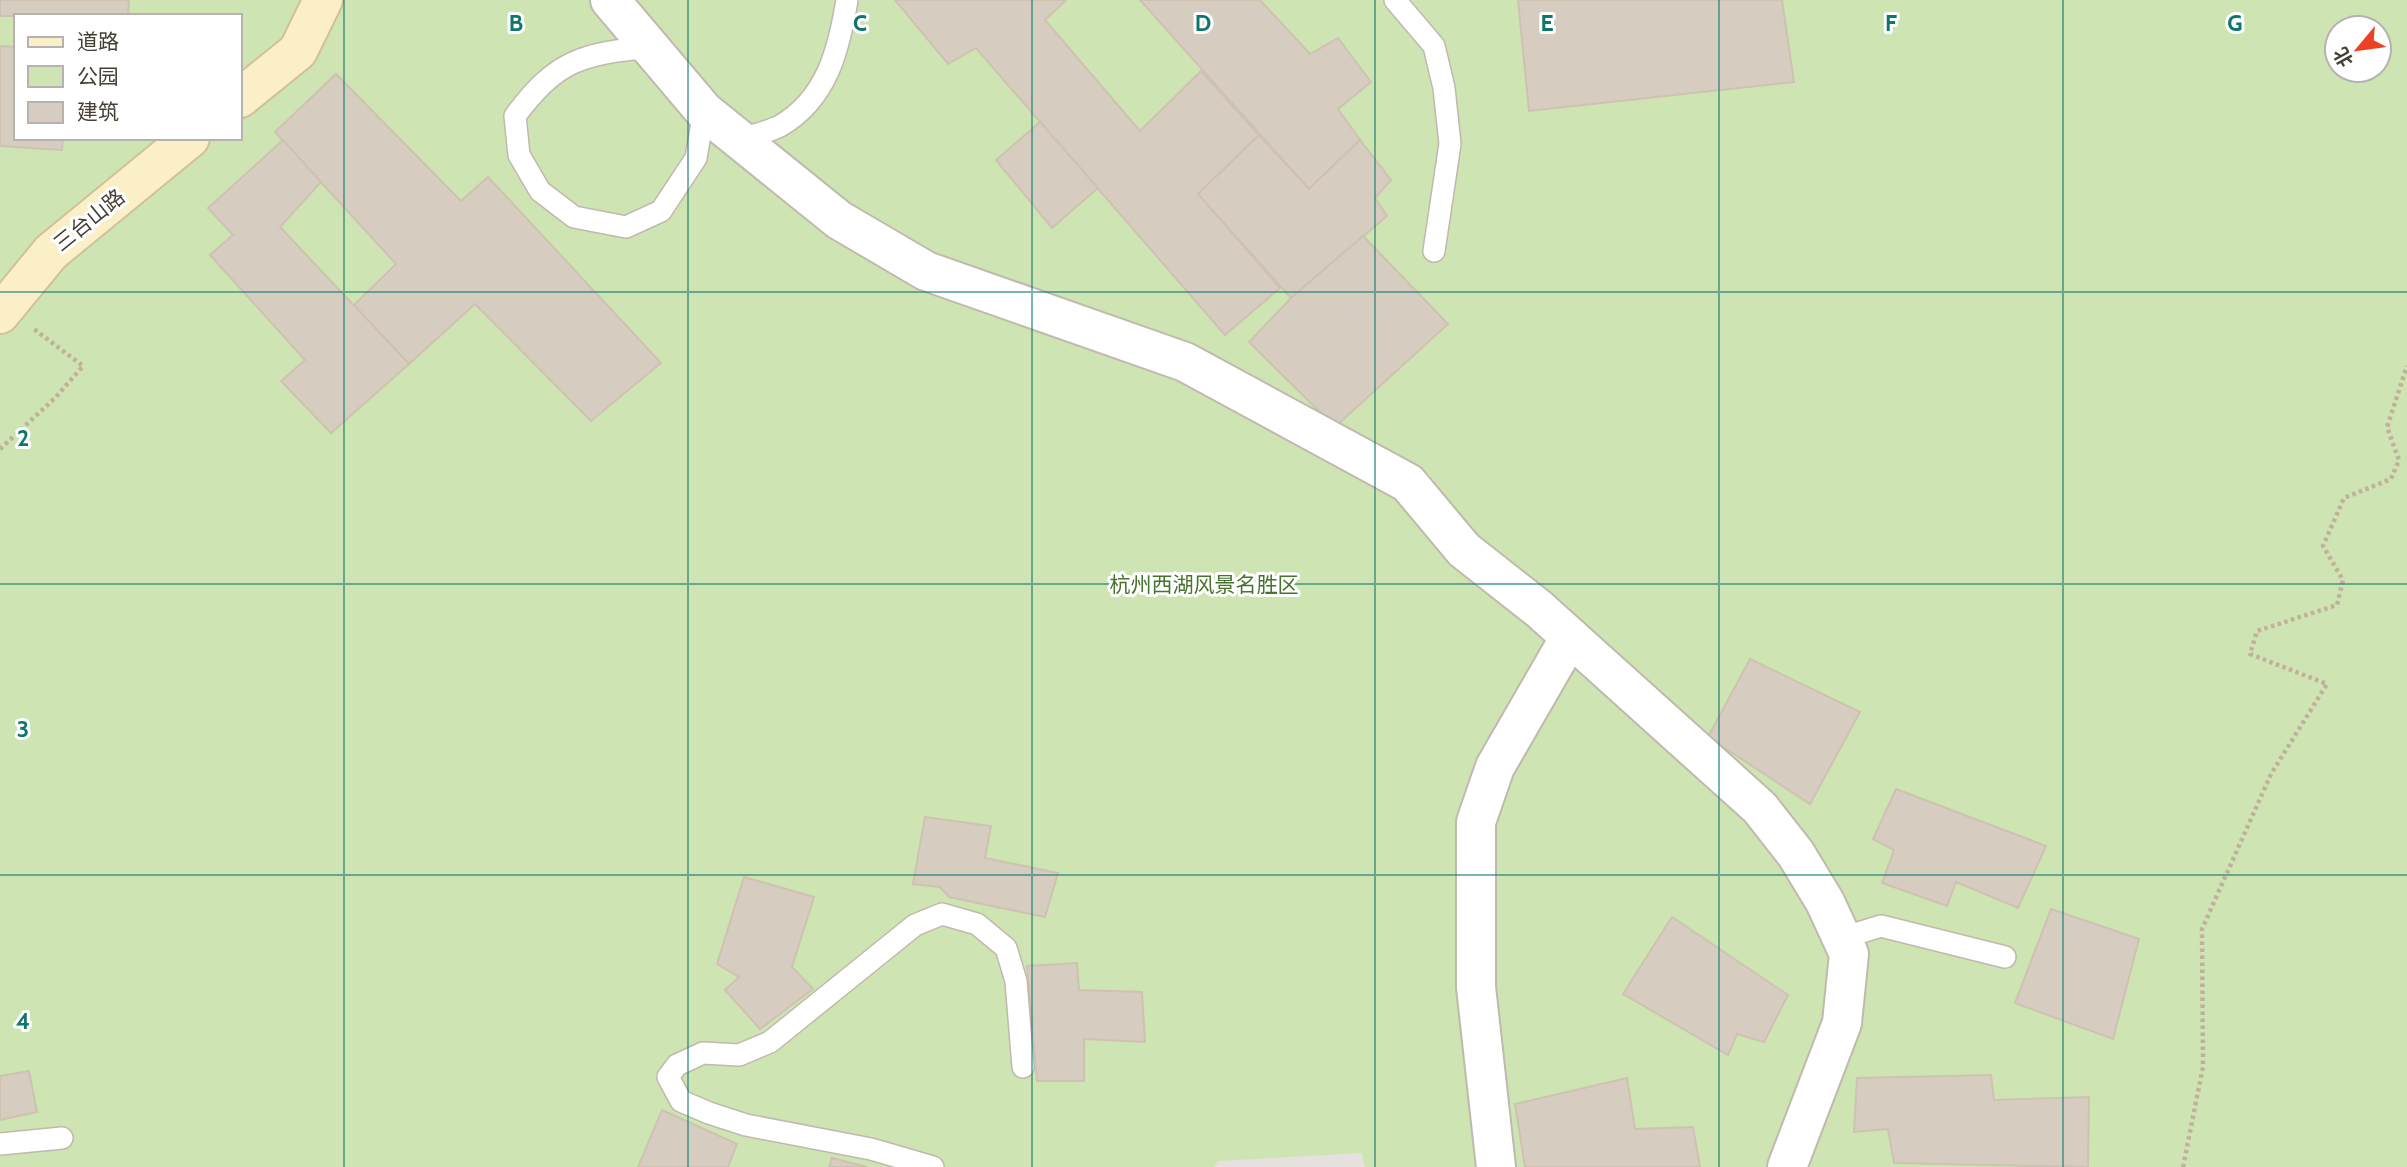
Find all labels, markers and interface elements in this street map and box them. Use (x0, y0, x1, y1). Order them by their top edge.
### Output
text: B (509, 9, 523, 37)
text: C (853, 9, 867, 37)
text: D (1195, 9, 1211, 37)
text: E (1540, 9, 1554, 37)
text: F (1885, 9, 1897, 37)
text: G (2227, 9, 2243, 37)
legend (14, 14, 242, 140)
north arrow (2323, 14, 2393, 84)
text: 道路 (77, 29, 119, 54)
text: 北 (2329, 43, 2358, 71)
text: 公园 (77, 64, 119, 89)
text: 建筑 (77, 99, 119, 124)
street label: 三台山路 (48, 184, 130, 256)
text: 2 (17, 424, 29, 452)
park label: 杭州西湖风景名胜区 (1110, 572, 1299, 597)
text: 3 (17, 715, 29, 743)
text: 4 (16, 1007, 30, 1035)

